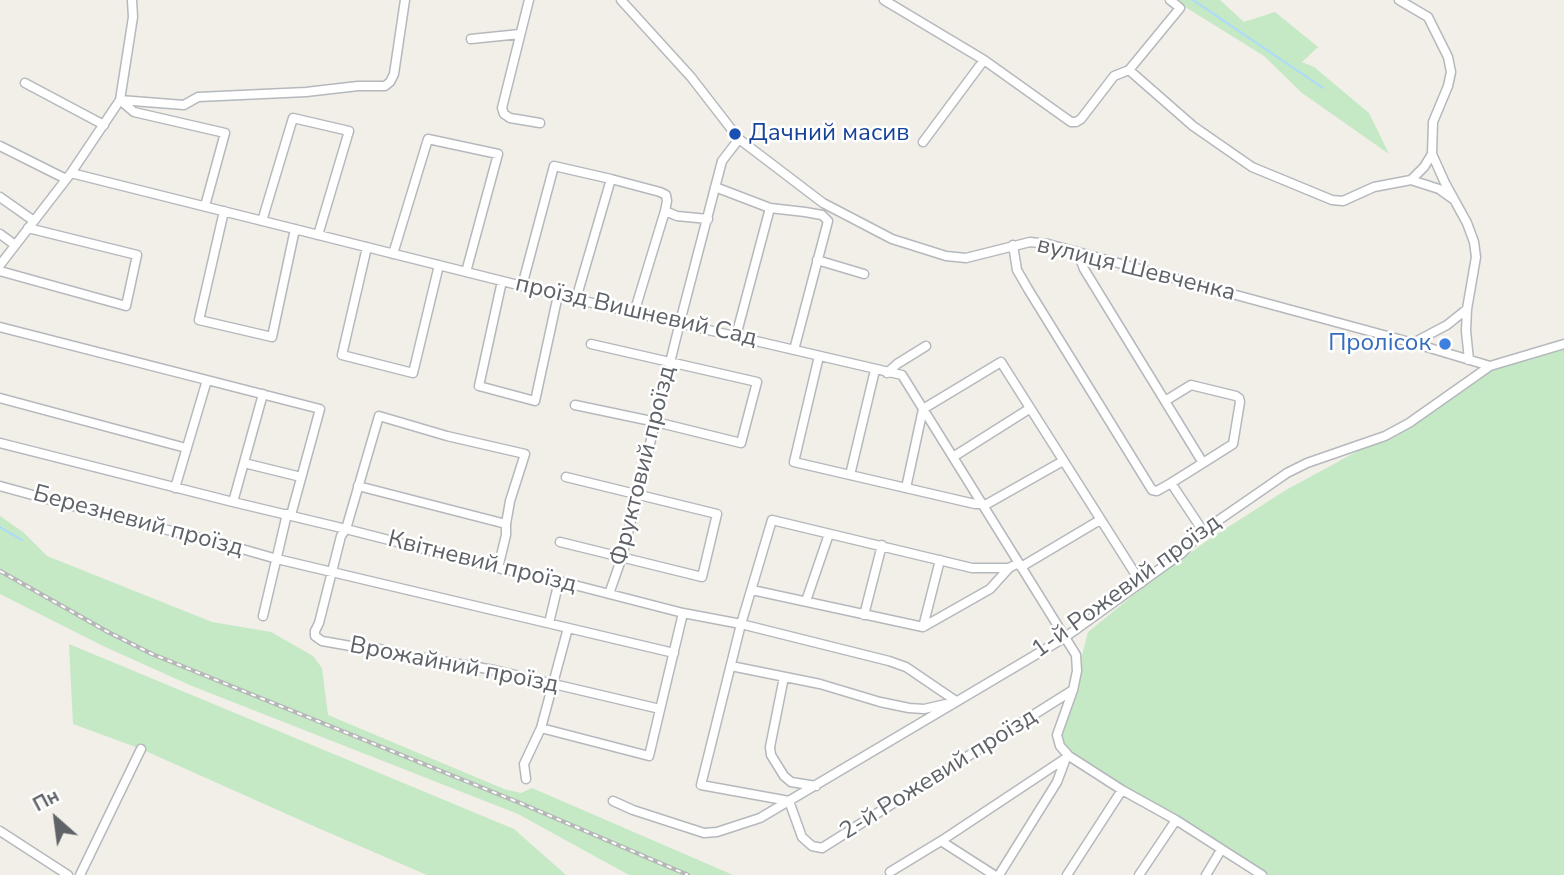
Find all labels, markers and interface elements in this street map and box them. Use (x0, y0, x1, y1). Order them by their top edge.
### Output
place label: Дачний масив (749, 120, 909, 148)
marker: Дачний масив (727, 126, 743, 142)
street label: вулиця Шевченка (1034, 231, 1238, 309)
street label: проїзд Вишневий Сад (512, 270, 760, 354)
place label: Пролісок (1328, 330, 1431, 358)
marker: Пролісок (1437, 336, 1453, 352)
street label: Фруктовий проїзд (605, 363, 683, 569)
street label: Березневий проїзд (30, 480, 246, 564)
street label: 1-й Рожевий проїзд (1027, 509, 1227, 665)
street label: Квітневий проїзд (385, 526, 579, 600)
street label: Врожайний проїзд (347, 632, 561, 700)
street label: 2-й Рожевий проїзд (835, 703, 1043, 847)
text: Пн (28, 783, 64, 818)
north arrow (21, 784, 91, 854)

